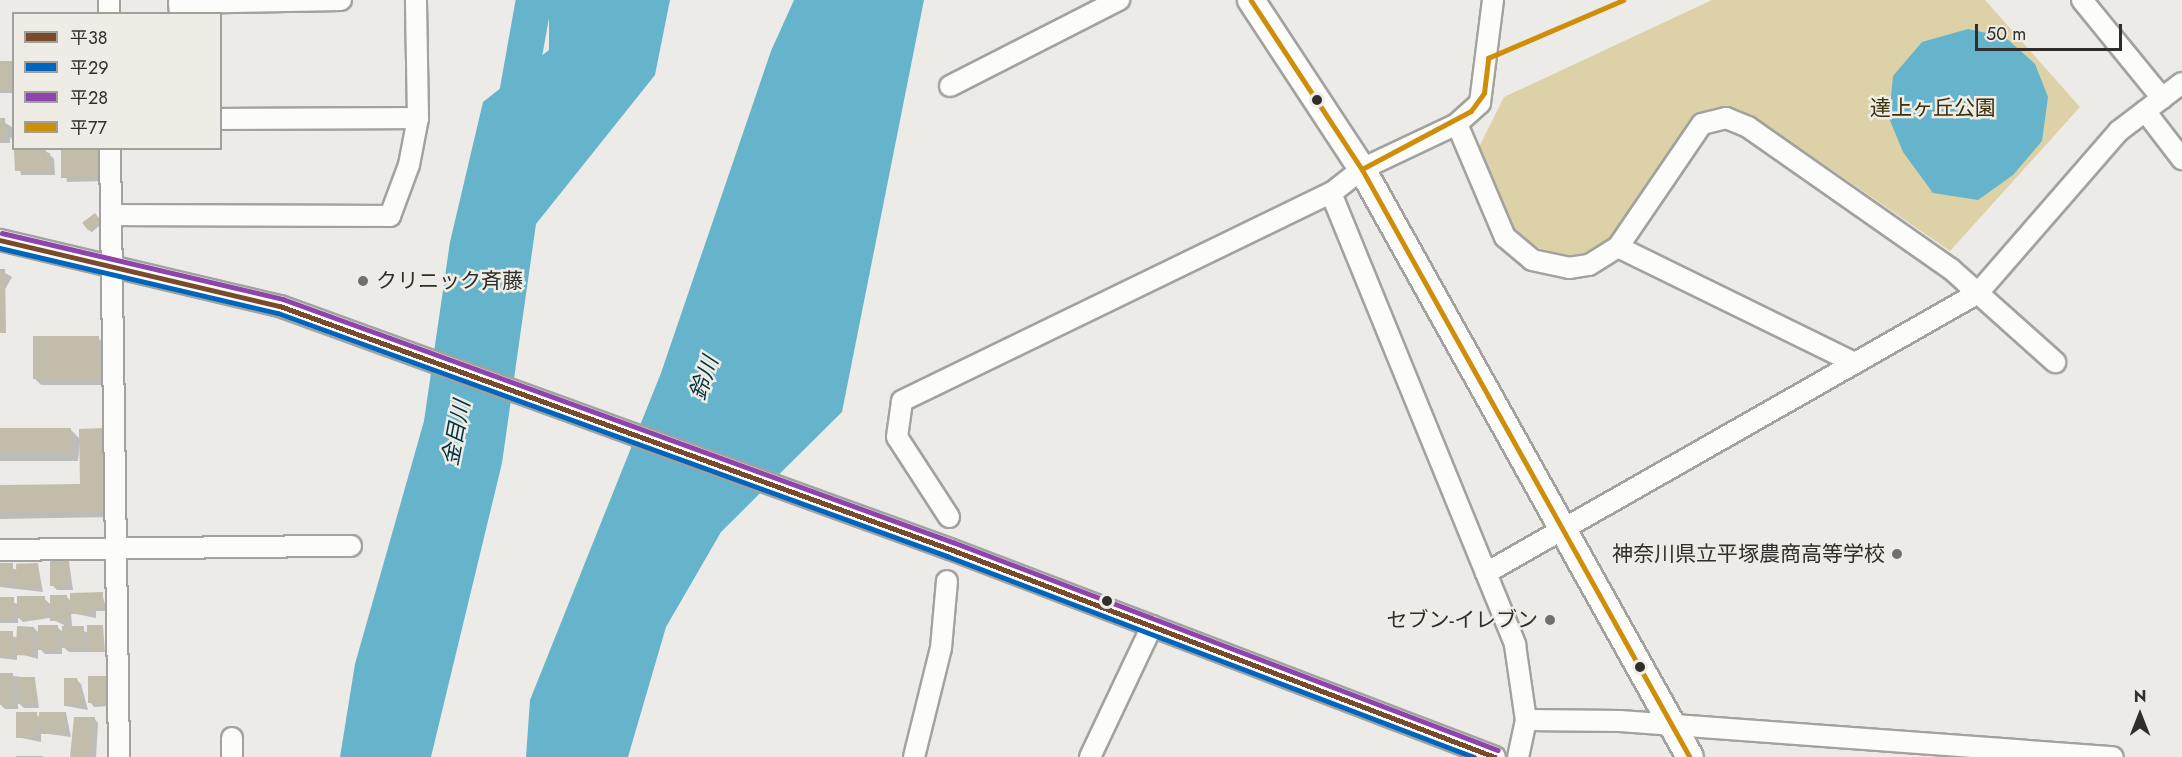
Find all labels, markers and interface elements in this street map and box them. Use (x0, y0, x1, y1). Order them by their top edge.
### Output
legend (12, 12, 222, 150)
scale bar (1978, 12, 2125, 50)
text: 50 m (1986, 21, 2026, 47)
text: 平38 (70, 25, 108, 51)
text: 平29 (70, 55, 109, 81)
text: 平28 (70, 85, 108, 111)
unlabelled marker (1311, 94, 1323, 106)
park label: 達上ヶ丘公園 (1870, 95, 1996, 121)
text: 平77 (70, 115, 107, 141)
place label: クリニック斉藤 (376, 268, 523, 294)
marker: クリニック斉藤 (354, 272, 372, 290)
water label: 鈴川 (684, 353, 724, 403)
water label: 金目川 (437, 398, 475, 468)
place label: 神奈川県立平塚農商高等学校 (1612, 541, 1885, 567)
marker: 神奈川県立平塚農商高等学校 (1890, 547, 1904, 561)
unlabelled marker (1101, 595, 1113, 607)
place label: セブン-イレブン (1387, 607, 1538, 633)
marker: セブン-イレブン (1543, 613, 1557, 627)
unlabelled marker (1634, 661, 1646, 673)
north arrow (2110, 685, 2170, 745)
text: N (2134, 685, 2146, 708)

